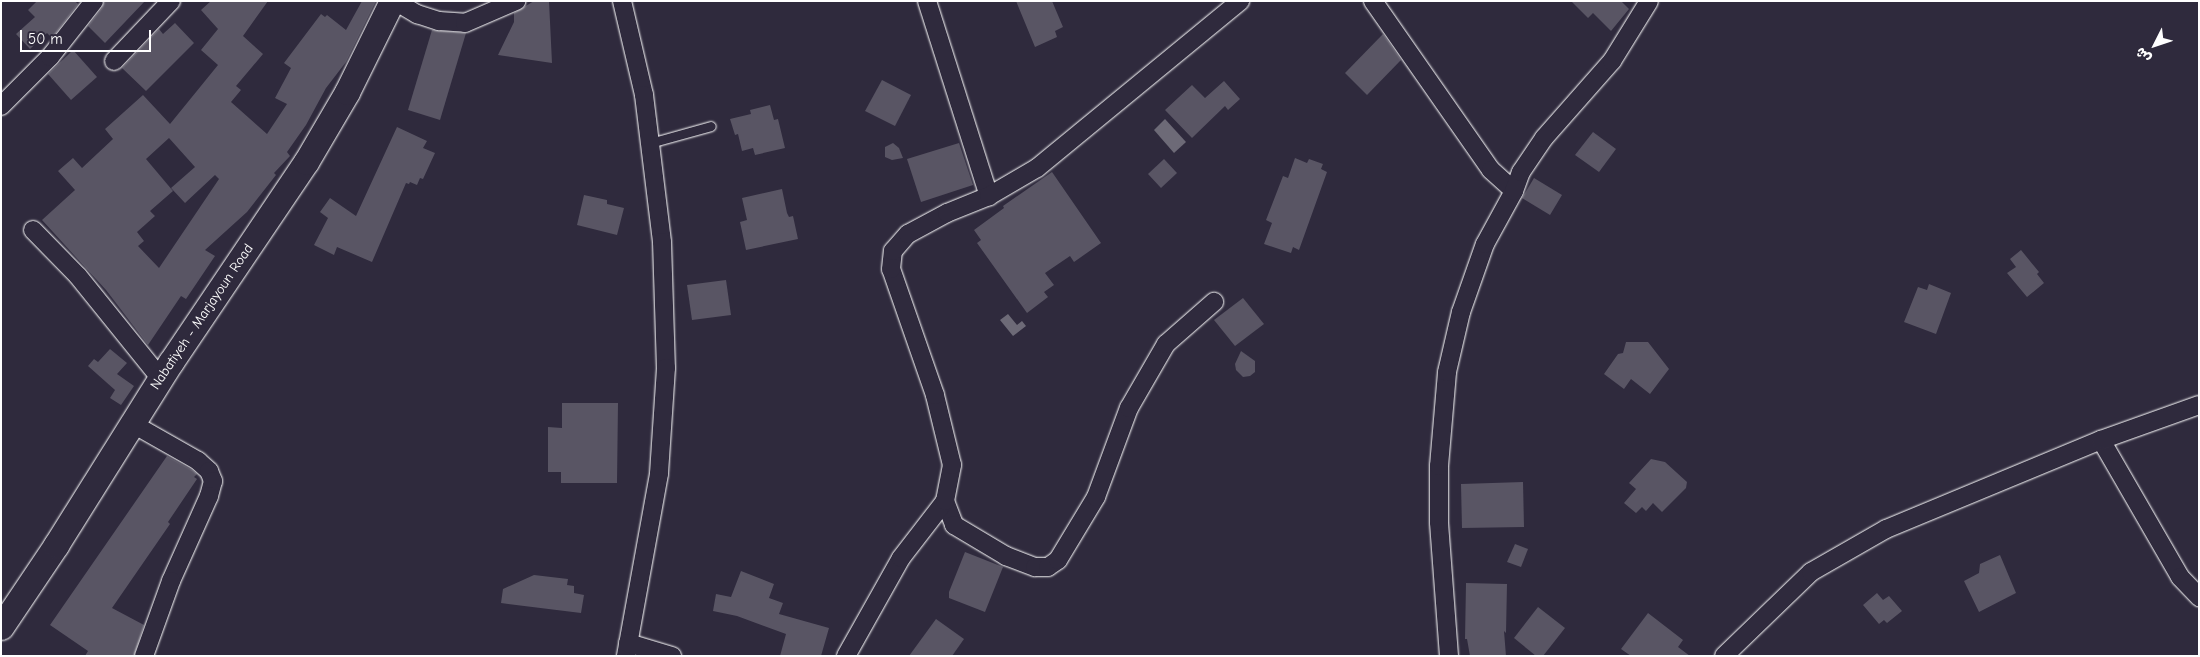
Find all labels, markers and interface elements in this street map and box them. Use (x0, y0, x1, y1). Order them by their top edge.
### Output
scale bar (22, 20, 154, 52)
north arrow (2130, 20, 2180, 70)
text: 50 m (28, 30, 63, 48)
text: ش (2132, 44, 2155, 67)
street label: Nabatiyeh - Marjayoun Road (147, 241, 257, 393)

